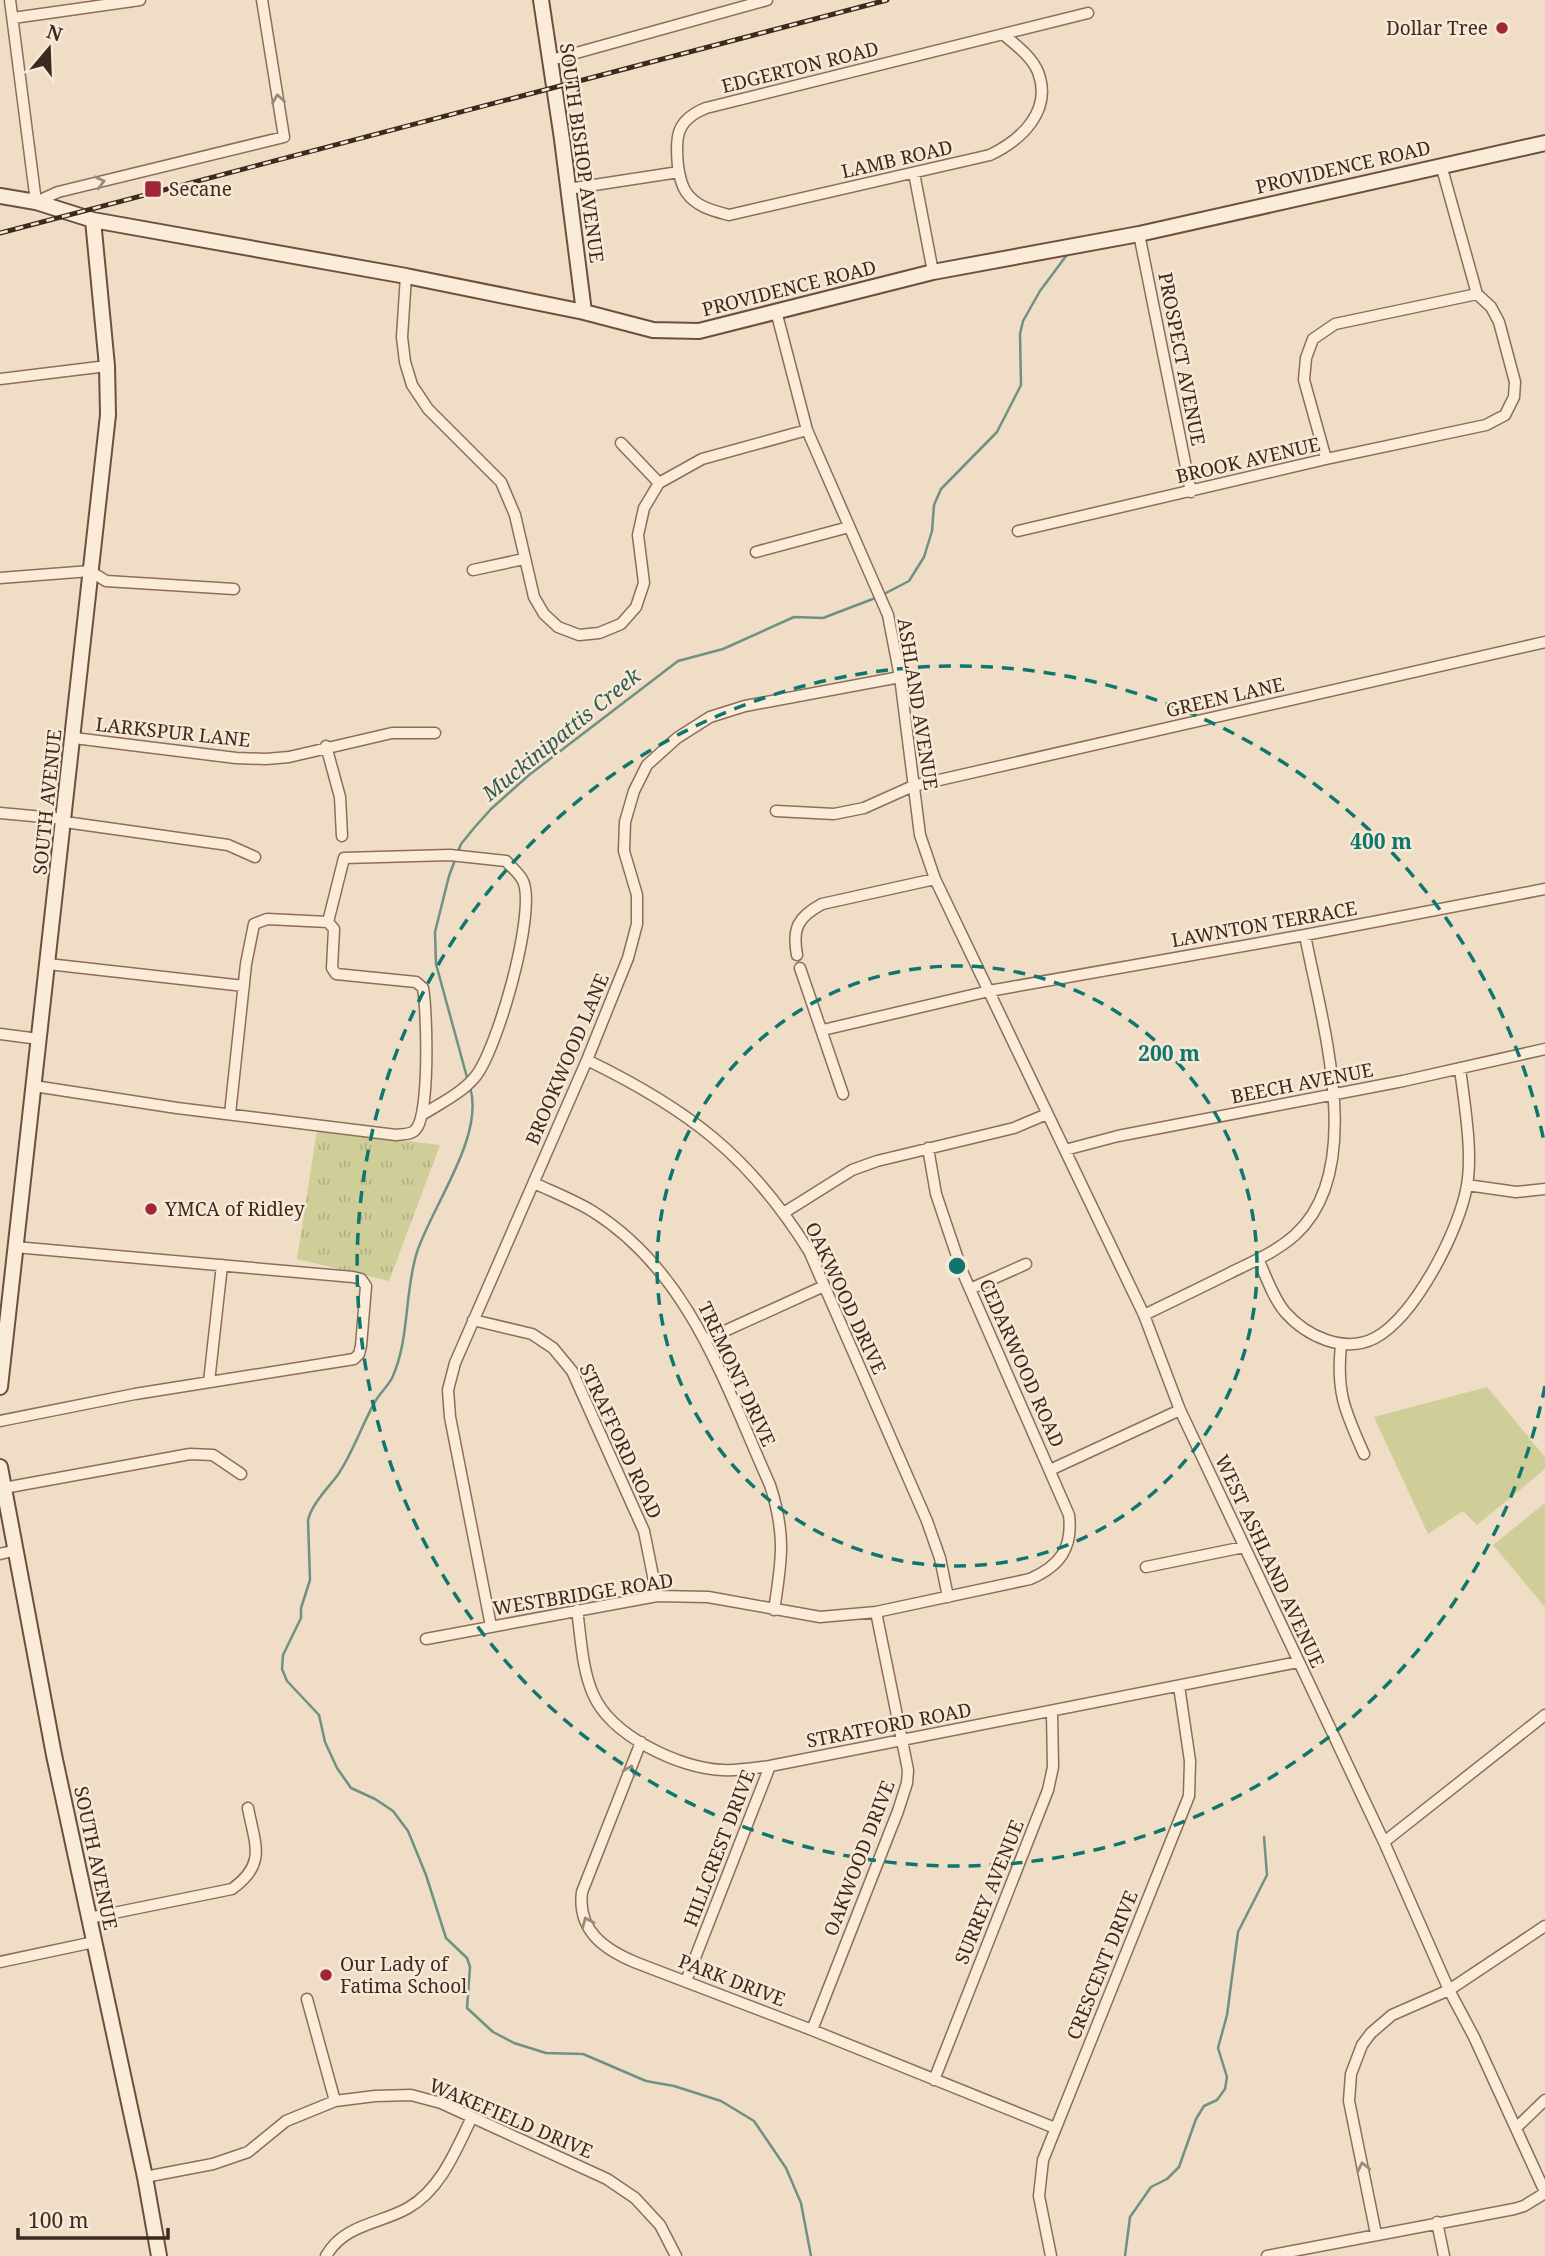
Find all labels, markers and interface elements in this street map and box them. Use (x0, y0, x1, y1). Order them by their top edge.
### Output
north arrow (14, 14, 84, 84)
place label: Dollar Tree (1386, 15, 1488, 41)
text: N (43, 18, 66, 48)
marker: Dollar Tree (1494, 20, 1510, 36)
street label: EDGERTON ROAD (719, 35, 881, 99)
street label: SOUTH BISHOP AVENUE (554, 42, 610, 265)
one-way arrow (271, 93, 286, 105)
street label: LAMB ROAD (839, 134, 955, 184)
street label: PROVIDENCE ROAD (1253, 134, 1433, 200)
one-way arrow (94, 175, 106, 190)
place label: Secane (169, 176, 232, 202)
marker: Secane (143, 179, 163, 199)
street label: PROVIDENCE ROAD (699, 254, 879, 322)
street label: PROSPECT AVENUE (1152, 270, 1212, 448)
street label: BROOK AVENUE (1173, 431, 1323, 489)
street label: ASHLAND AVENUE (892, 616, 944, 792)
water label: Muckinipattis Creek (475, 661, 647, 807)
street label: GREEN LANE (1163, 671, 1287, 723)
street label: LARKSPUR LANE (94, 711, 252, 753)
street label: SOUTH AVENUE (26, 728, 68, 876)
text: 400 m (1350, 827, 1412, 855)
street label: LAWNTON TERRACE (1169, 895, 1359, 953)
street label: BROOKWOOD LANE (519, 969, 615, 1149)
text: 200 m (1138, 1039, 1200, 1067)
street label: BEECH AVENUE (1229, 1056, 1375, 1110)
place label: YMCA of Ridley (164, 1196, 305, 1222)
marker: YMCA of Ridley (143, 1201, 159, 1217)
street label: OAKWOOD DRIVE (799, 1218, 893, 1378)
centre of rings (945, 1254, 969, 1278)
street label: CEDARWOOD ROAD (973, 1275, 1071, 1451)
street label: TREMONT DRIVE (692, 1297, 782, 1451)
street label: STRAFFORD ROAD (574, 1359, 668, 1523)
street label: WEST ASHLAND AVENUE (1209, 1450, 1331, 1672)
street label: WESTBRIDGE ROAD (491, 1567, 675, 1621)
street label: STRATFORD ROAD (804, 1696, 974, 1754)
one-way arrow (622, 1764, 636, 1777)
street label: HILLCREST DRIVE (677, 1766, 761, 1930)
street label: OAKWOOD DRIVE (817, 1776, 901, 1940)
street label: SOUTH AVENUE (68, 1784, 124, 1932)
street label: SURREY AVENUE (948, 1816, 1030, 1968)
street label: CRESCENT DRIVE (1060, 1886, 1144, 2043)
one-way arrow (581, 1917, 595, 1929)
street label: PARK DRIVE (675, 1948, 789, 2012)
place label: Our Lady of Fatima School (340, 1951, 467, 1999)
marker: Our Lady of Fatima School (318, 1967, 334, 1983)
street label: WAKEFIELD DRIVE (425, 2072, 597, 2164)
one-way arrow (1356, 2161, 1371, 2173)
scale bar (18, 2196, 168, 2240)
text: 100 m (28, 2206, 89, 2234)

